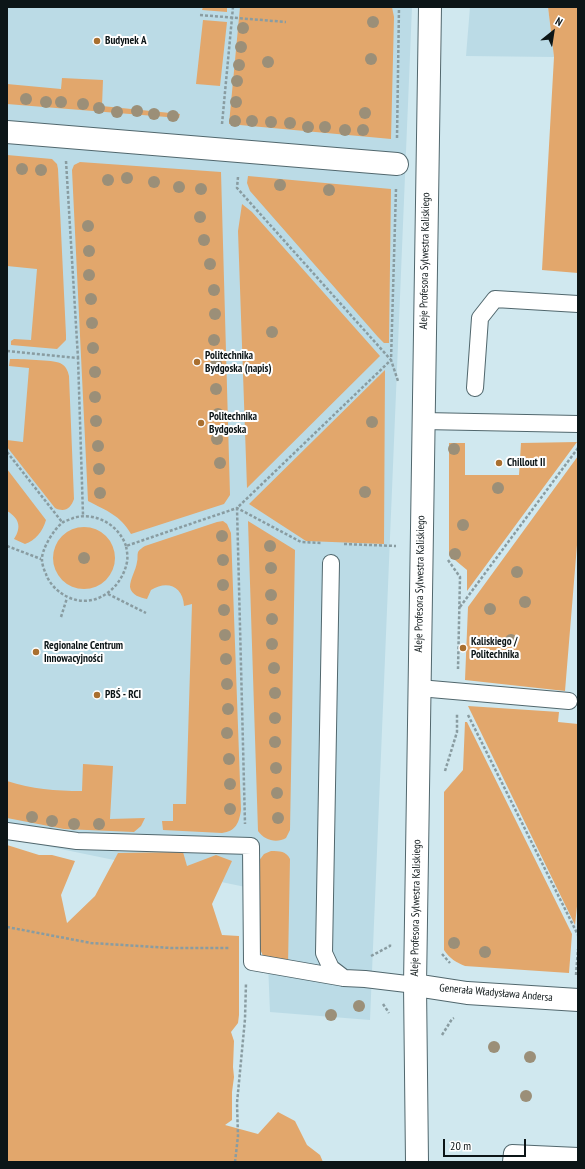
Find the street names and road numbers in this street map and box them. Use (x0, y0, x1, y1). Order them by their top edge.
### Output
street label: Aleje Profesora Sylwestra Kaliskiego (417, 192, 433, 330)
street label: Aleje Profesora Sylwestra Kaliskiego (412, 515, 428, 653)
street label: Aleje Profesora Sylwestra Kaliskiego (408, 839, 424, 977)
street label: Generała Władysława Andersa (439, 981, 553, 1005)

